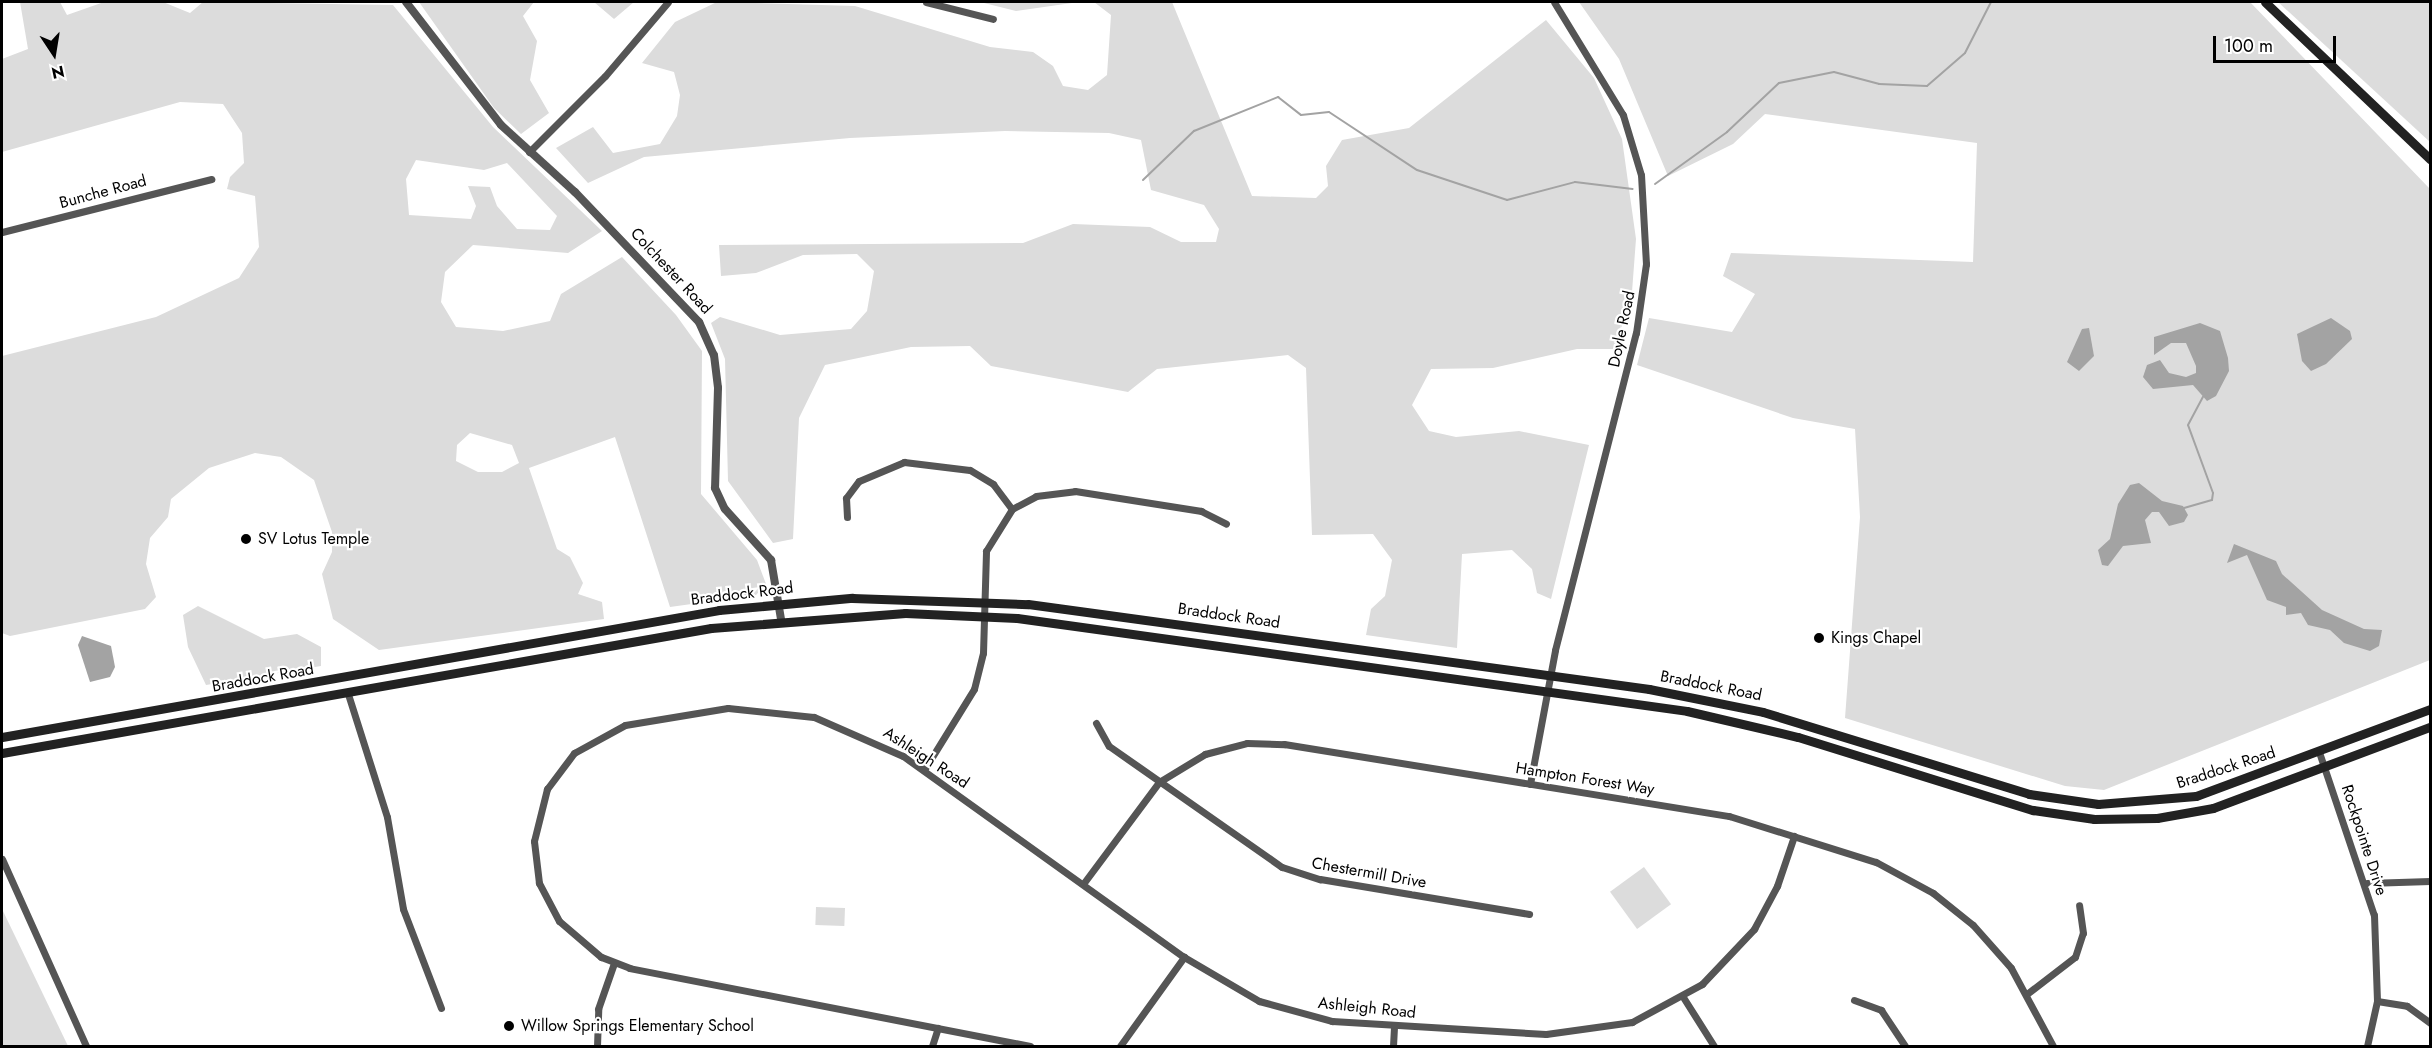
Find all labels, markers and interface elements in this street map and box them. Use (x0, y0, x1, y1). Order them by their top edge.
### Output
north arrow (24, 24, 84, 84)
scale bar (2216, 24, 2339, 62)
text: 100 m (2224, 33, 2273, 59)
text: N (49, 60, 66, 85)
street label: Bunche Road (57, 171, 149, 213)
street label: Colchester Road (626, 224, 716, 318)
street label: Doyle Road (1605, 289, 1639, 369)
place label: SV Lotus Temple (258, 529, 369, 549)
marker: SV Lotus Temple (239, 532, 253, 546)
street label: Braddock Road (690, 578, 794, 610)
street label: Braddock Road (1177, 599, 1281, 633)
place label: Kings Chapel (1831, 628, 1921, 648)
marker: Kings Chapel (1812, 631, 1826, 645)
street label: Braddock Road (211, 660, 315, 696)
street label: Braddock Road (1659, 667, 1763, 705)
street label: Ashleigh Road (880, 723, 972, 793)
street label: Braddock Road (2174, 743, 2278, 793)
street label: Hampton Forest Way (1514, 759, 1656, 799)
street label: Rockpointe Drive (2337, 782, 2391, 898)
street label: Chestermill Drive (1310, 853, 1428, 893)
street label: Ashleigh Road (1317, 993, 1417, 1023)
place label: Willow Springs Elementary School (521, 1016, 754, 1036)
marker: Willow Springs Elementary School (502, 1019, 516, 1033)

